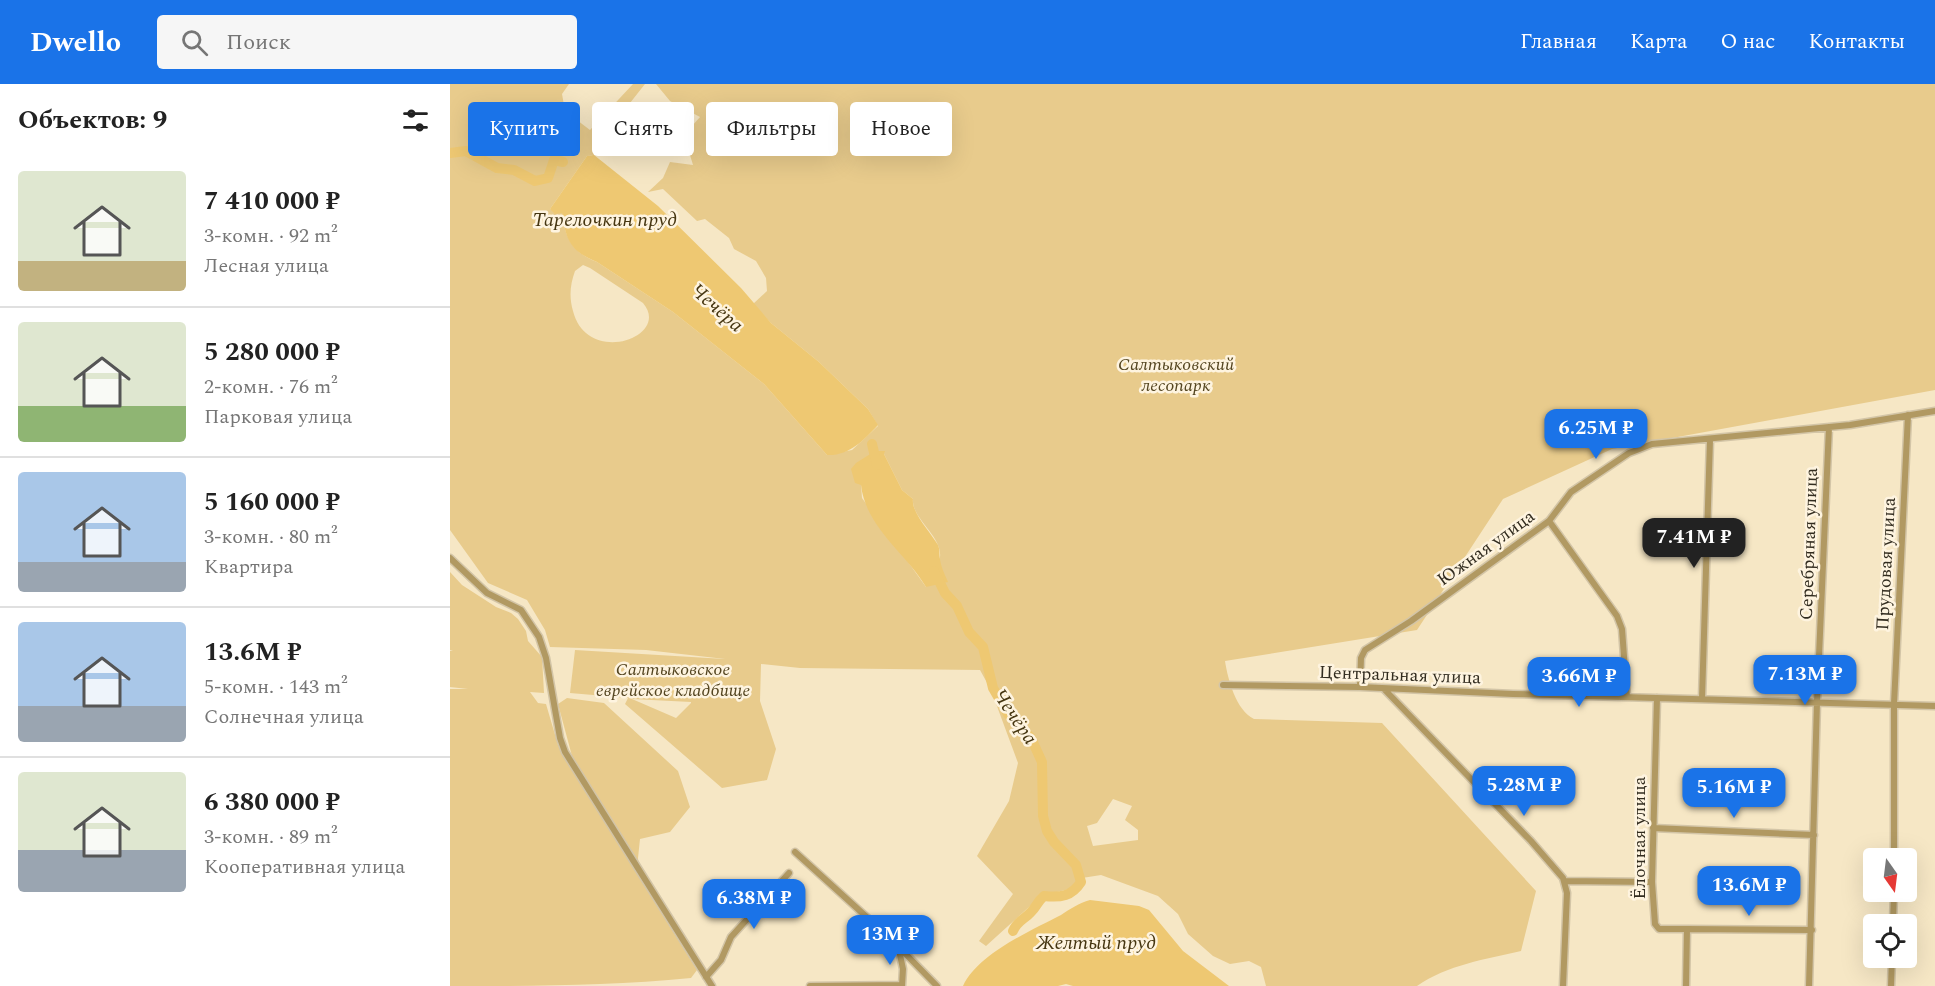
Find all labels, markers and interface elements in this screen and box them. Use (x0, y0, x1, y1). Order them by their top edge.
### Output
search box (157, 15, 577, 69)
text: Dwello (30, 21, 121, 64)
icon: search (178, 26, 211, 59)
text: Поиск (226, 26, 291, 59)
text: Главная (1520, 26, 1597, 58)
text: Карта (1630, 26, 1687, 58)
text: О нас (1720, 26, 1775, 58)
text: Контакты (1808, 26, 1905, 58)
text: Объектов: 9 (18, 100, 167, 140)
chip: Купить (468, 102, 580, 156)
chip: Снять (592, 102, 694, 156)
chip: Фильтры (706, 102, 838, 156)
chip: Новое (850, 102, 952, 156)
icon: filters (399, 104, 432, 137)
text: 7 410 000 ₽ (204, 181, 340, 221)
icon: home (66, 195, 138, 267)
water label: Тарелочкин пруд (533, 205, 677, 235)
text: 3-комн. · 92 m² (204, 221, 338, 251)
text: Лесная улица (204, 251, 329, 281)
water label: Чечёра (684, 276, 750, 340)
text: 5 280 000 ₽ (204, 332, 340, 372)
icon: home (66, 346, 138, 418)
park label: Салтыковский лесопарк (1118, 351, 1235, 399)
text: 2-комн. · 76 m² (204, 372, 338, 402)
text: Парковая улица (204, 402, 352, 432)
pin: 6.25M ₽ (1541, 409, 1651, 460)
text: 6.25M ₽ (1558, 413, 1634, 443)
street label: Серебряная улица (1793, 467, 1825, 621)
text: 5 160 000 ₽ (204, 482, 340, 522)
icon: home (66, 496, 138, 568)
street label: Прудовая улица (1869, 497, 1903, 631)
street label: Южная улица (1431, 503, 1541, 593)
pin: 7.41M ₽ (1639, 518, 1749, 569)
text: 3-комн. · 80 m² (204, 522, 338, 552)
text: 7.41M ₽ (1656, 522, 1732, 552)
text: Квартира (204, 552, 293, 582)
text: 13.6M ₽ (204, 632, 302, 672)
icon: home (66, 646, 138, 718)
pin: 7.13M ₽ (1750, 655, 1860, 706)
park label: Салтыковское еврейское кладбище (596, 656, 750, 704)
pin: 3.66M ₽ (1524, 657, 1634, 708)
street label: Центральная улица (1318, 659, 1482, 691)
text: 7.13M ₽ (1767, 659, 1843, 689)
text: 3.66M ₽ (1541, 661, 1617, 691)
text: 5-комн. · 143 m² (204, 672, 348, 702)
water label: Чечёра (985, 683, 1045, 751)
text: Солнечная улица (204, 702, 364, 732)
pin: 5.28M ₽ (1469, 766, 1579, 817)
pin: 5.16M ₽ (1679, 768, 1789, 819)
text: 5.28M ₽ (1486, 770, 1562, 800)
text: 5.16M ₽ (1696, 772, 1772, 802)
street label: Ёлочная улица (1626, 776, 1653, 900)
text: 6 380 000 ₽ (204, 782, 340, 822)
icon: home (66, 796, 138, 868)
text: 3-комн. · 89 m² (204, 822, 338, 852)
north arrow (1863, 848, 1917, 902)
map controls (1863, 848, 1917, 968)
text: Кооперативная улица (204, 852, 405, 882)
pin: 13.6M ₽ (1694, 866, 1804, 917)
text: 13.6M ₽ (1711, 870, 1787, 900)
pin: 6.38M ₽ (699, 879, 809, 930)
text: 6.38M ₽ (716, 883, 792, 913)
button: locate (1863, 914, 1917, 968)
pin: 13M ₽ (848, 915, 932, 966)
text: 13M ₽ (861, 919, 919, 949)
water label: Желтый пруд (1035, 928, 1156, 958)

